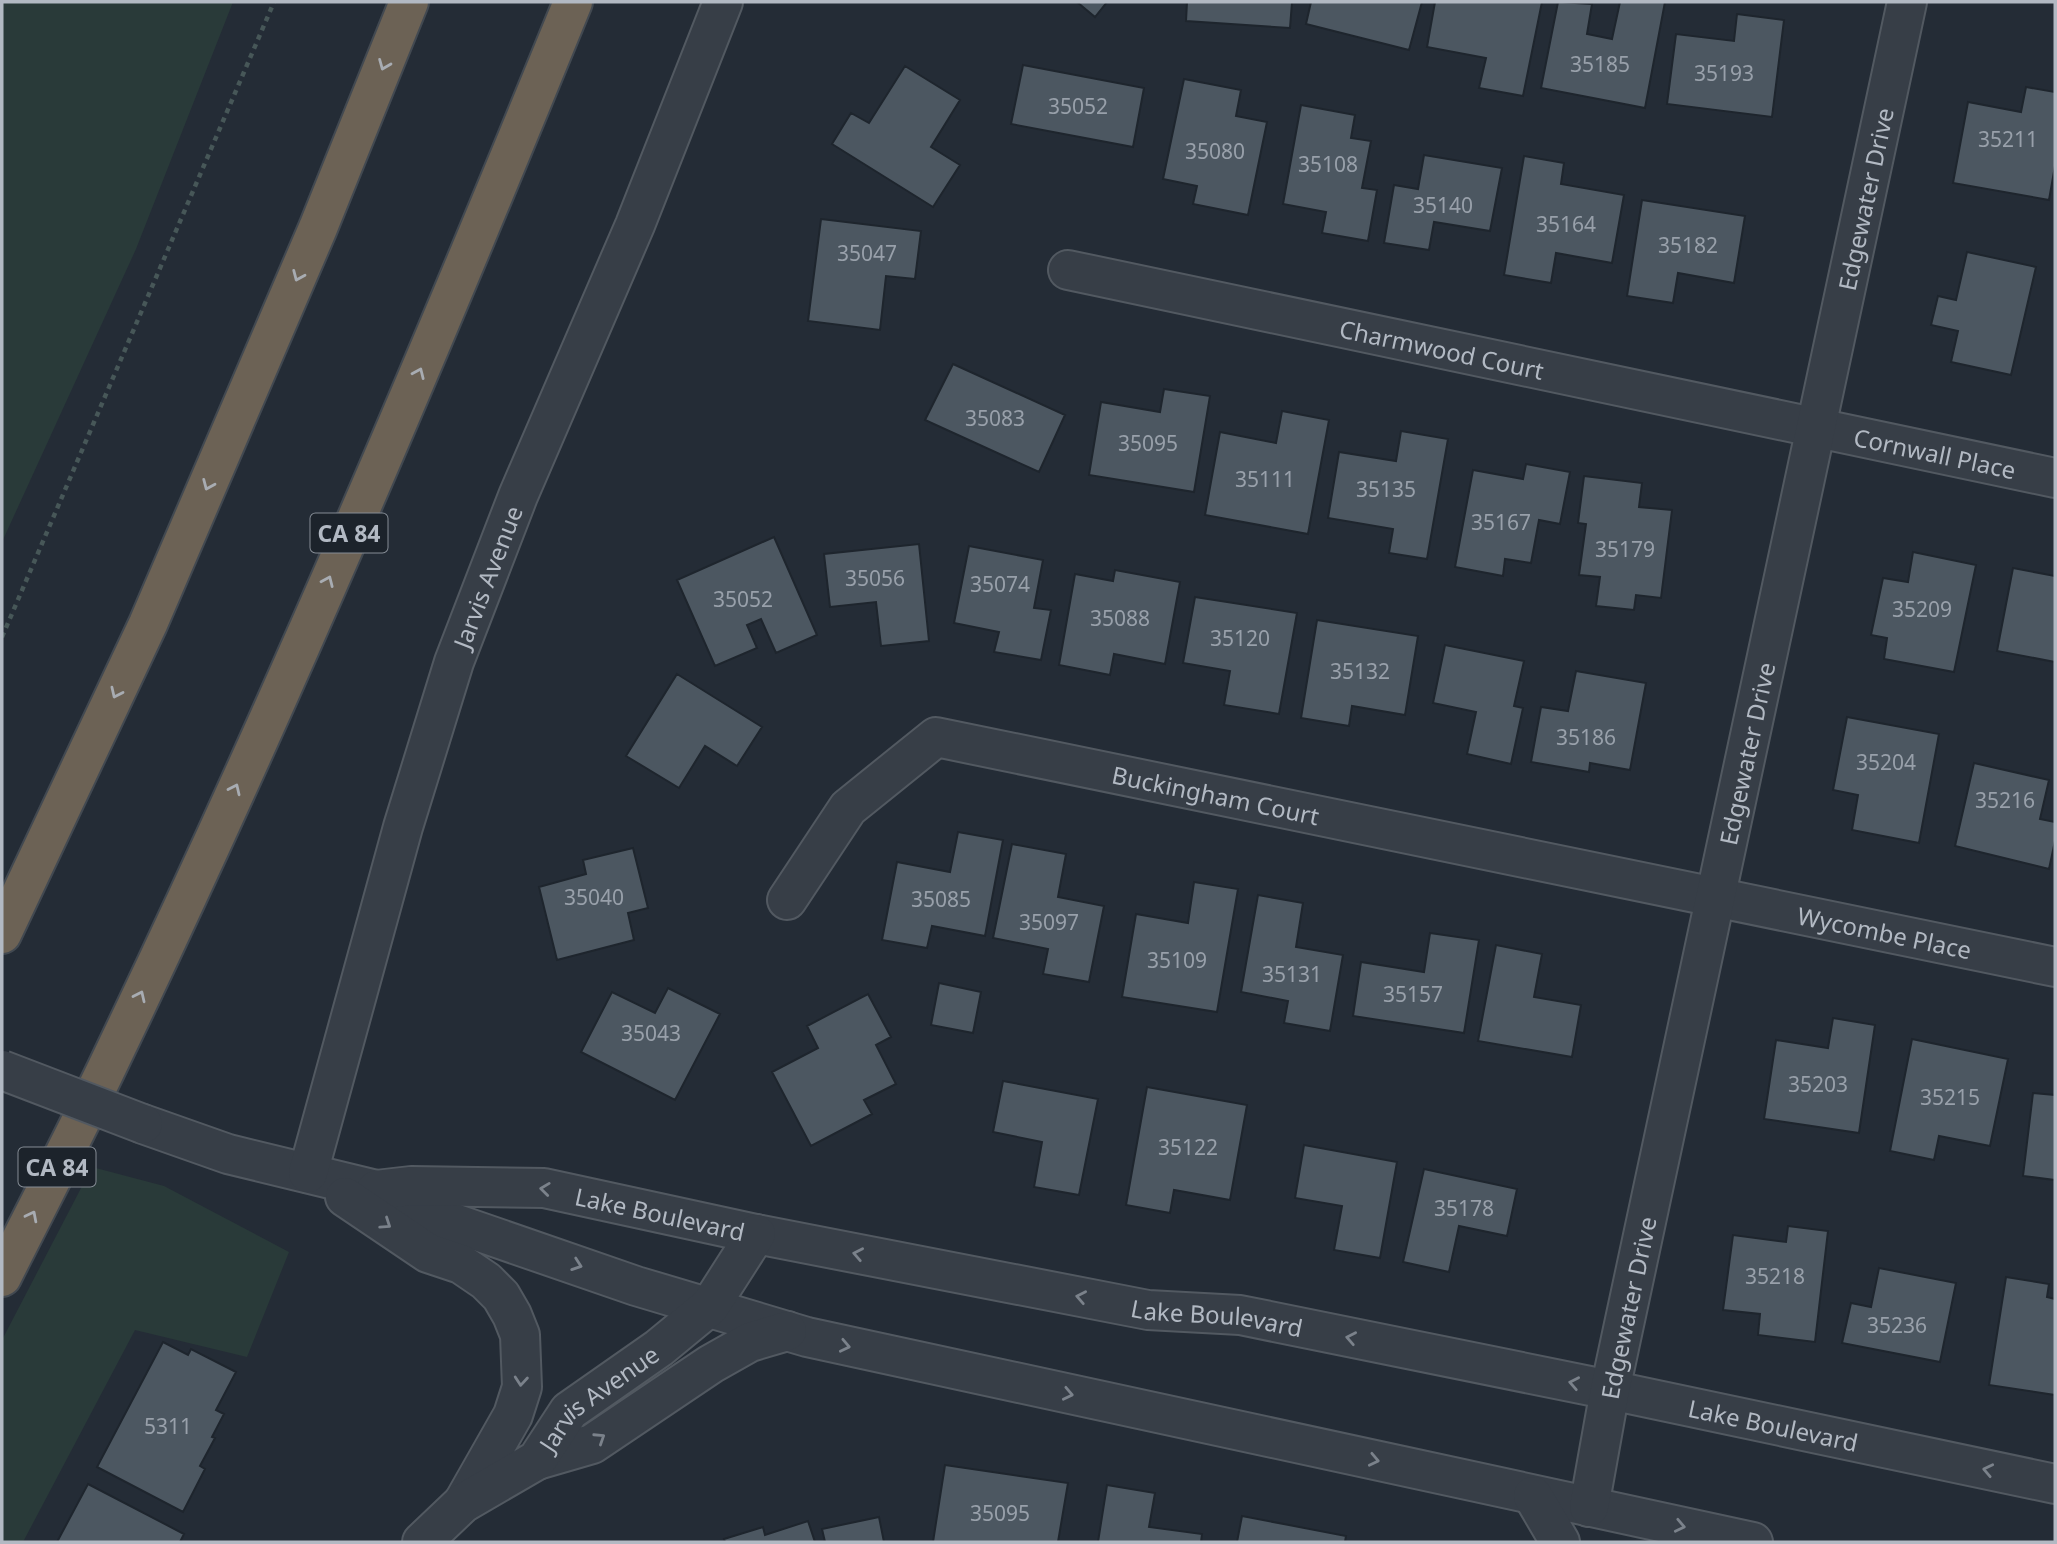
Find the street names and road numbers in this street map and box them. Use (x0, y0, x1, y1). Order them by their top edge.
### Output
street label: Edgewater Drive (1829, 104, 1900, 293)
street label: Charmwood Court (1337, 311, 1547, 386)
street label: Cornwall Place (1851, 420, 2019, 486)
street label: Jarvis Avenue (444, 501, 529, 655)
road number: CA 84 (310, 513, 388, 552)
street label: Edgewater Drive (1711, 659, 1782, 848)
street label: Buckingham Court (1109, 757, 1323, 832)
street label: Wycombe Place (1795, 898, 1975, 966)
road number: CA 84 (18, 1148, 96, 1186)
street label: Lake Boulevard (572, 1179, 748, 1248)
street label: Edgewater Drive (1592, 1213, 1663, 1402)
street label: Lake Boulevard (1128, 1291, 1306, 1344)
street label: Jarvis Avenue (530, 1337, 665, 1459)
street label: Lake Boulevard (1685, 1390, 1861, 1458)

